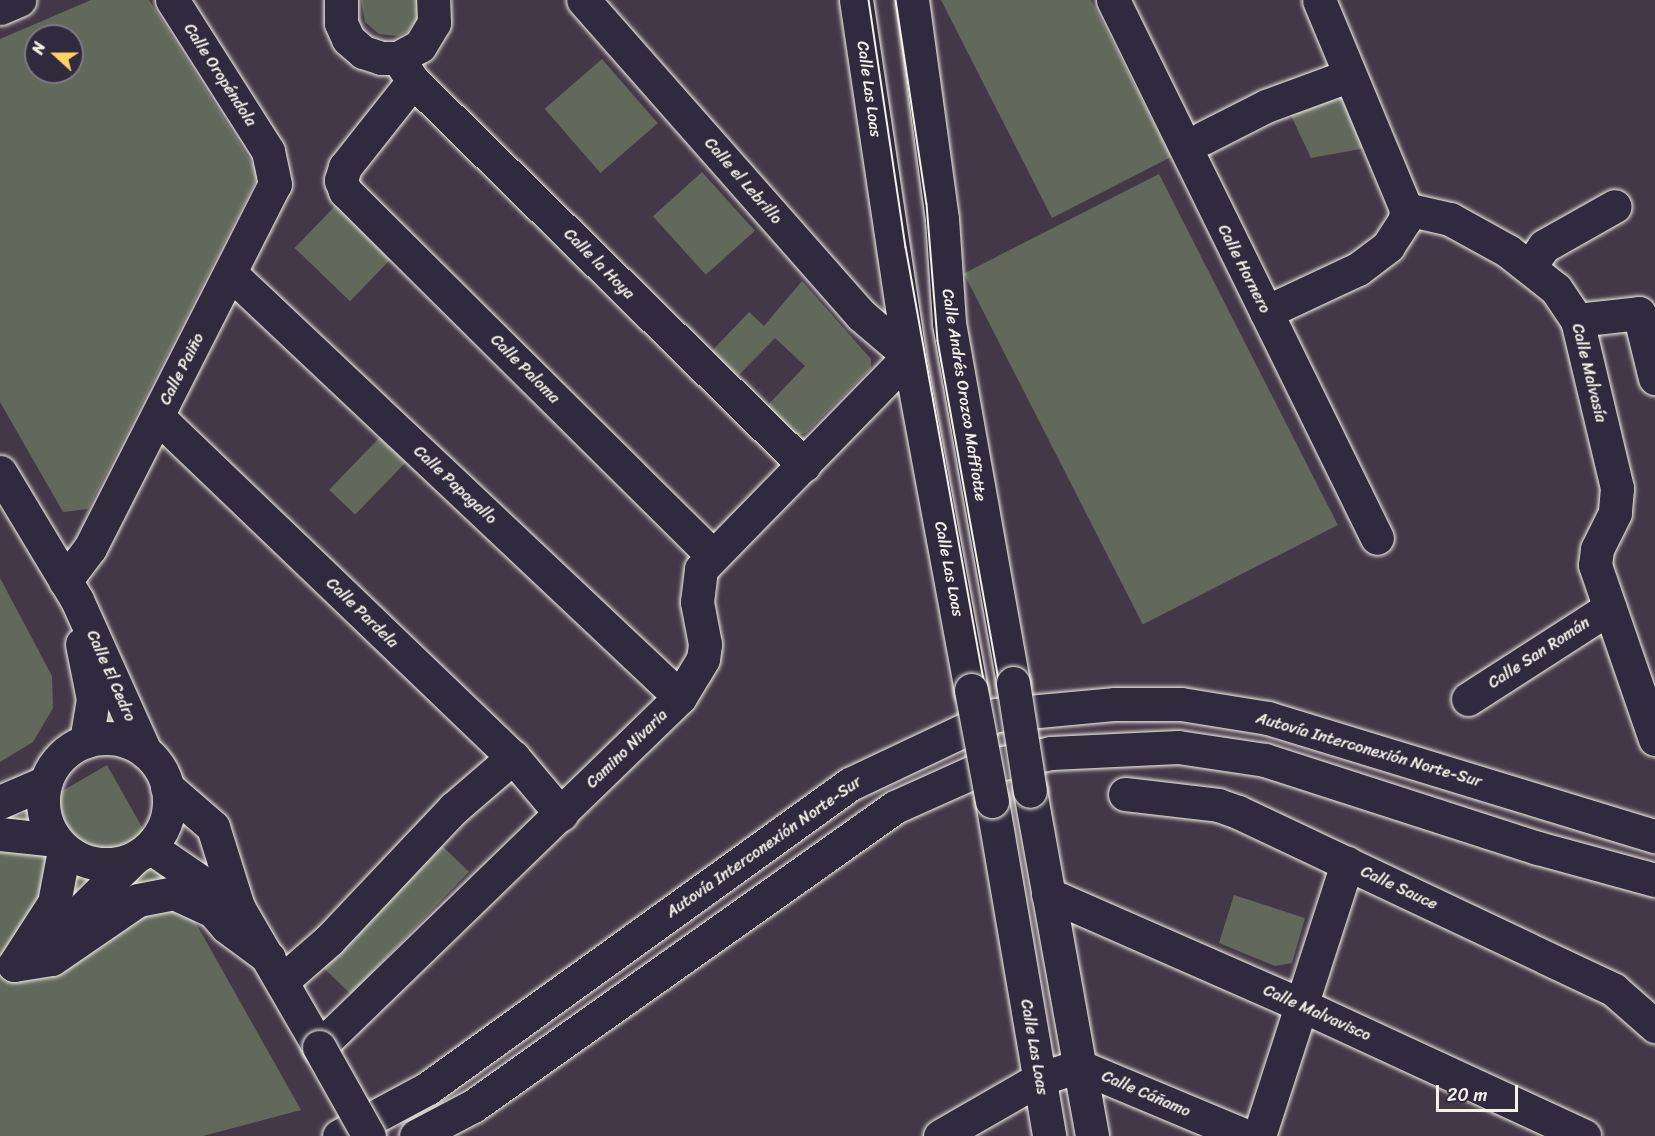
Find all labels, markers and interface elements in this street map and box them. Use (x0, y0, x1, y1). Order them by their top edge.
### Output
street label: Calle Oropéndola (180, 20, 260, 130)
north arrow (24, 24, 84, 84)
text: N (23, 38, 54, 58)
street label: Calle Las Loas (853, 39, 885, 139)
street label: Calle el Lebrillo (700, 134, 786, 228)
street label: Calle Hornero (1213, 221, 1275, 317)
street label: Calle la Hoya (560, 225, 638, 303)
street label: Calle Andrés Orozco Maffiotte (938, 287, 990, 503)
street label: Calle Malvasía (1568, 322, 1610, 424)
street label: Calle Paiño (156, 330, 208, 408)
street label: Calle Paloma (486, 330, 564, 408)
street label: Calle Papagallo (409, 441, 501, 529)
street label: Calle Las Loas (930, 519, 968, 619)
street label: Calle Pardela (322, 574, 402, 652)
street label: Calle San Román (1485, 613, 1593, 693)
street label: Calle El Cedro (82, 627, 140, 725)
street label: Camino Nivaria (582, 705, 672, 793)
street label: Autovía Interconexión Norte-Sur (1254, 708, 1484, 792)
street label: Autovía Interconexión Norte-Sur (662, 772, 866, 922)
street label: Calle Sauce (1358, 862, 1440, 914)
street label: Calle Malvavisco (1260, 981, 1374, 1045)
street label: Calle Las Loas (1016, 997, 1052, 1097)
street label: Calle Cáñamo (1099, 1067, 1193, 1121)
scale bar (1439, 1073, 1522, 1111)
text: 20 m (1447, 1079, 1487, 1111)

